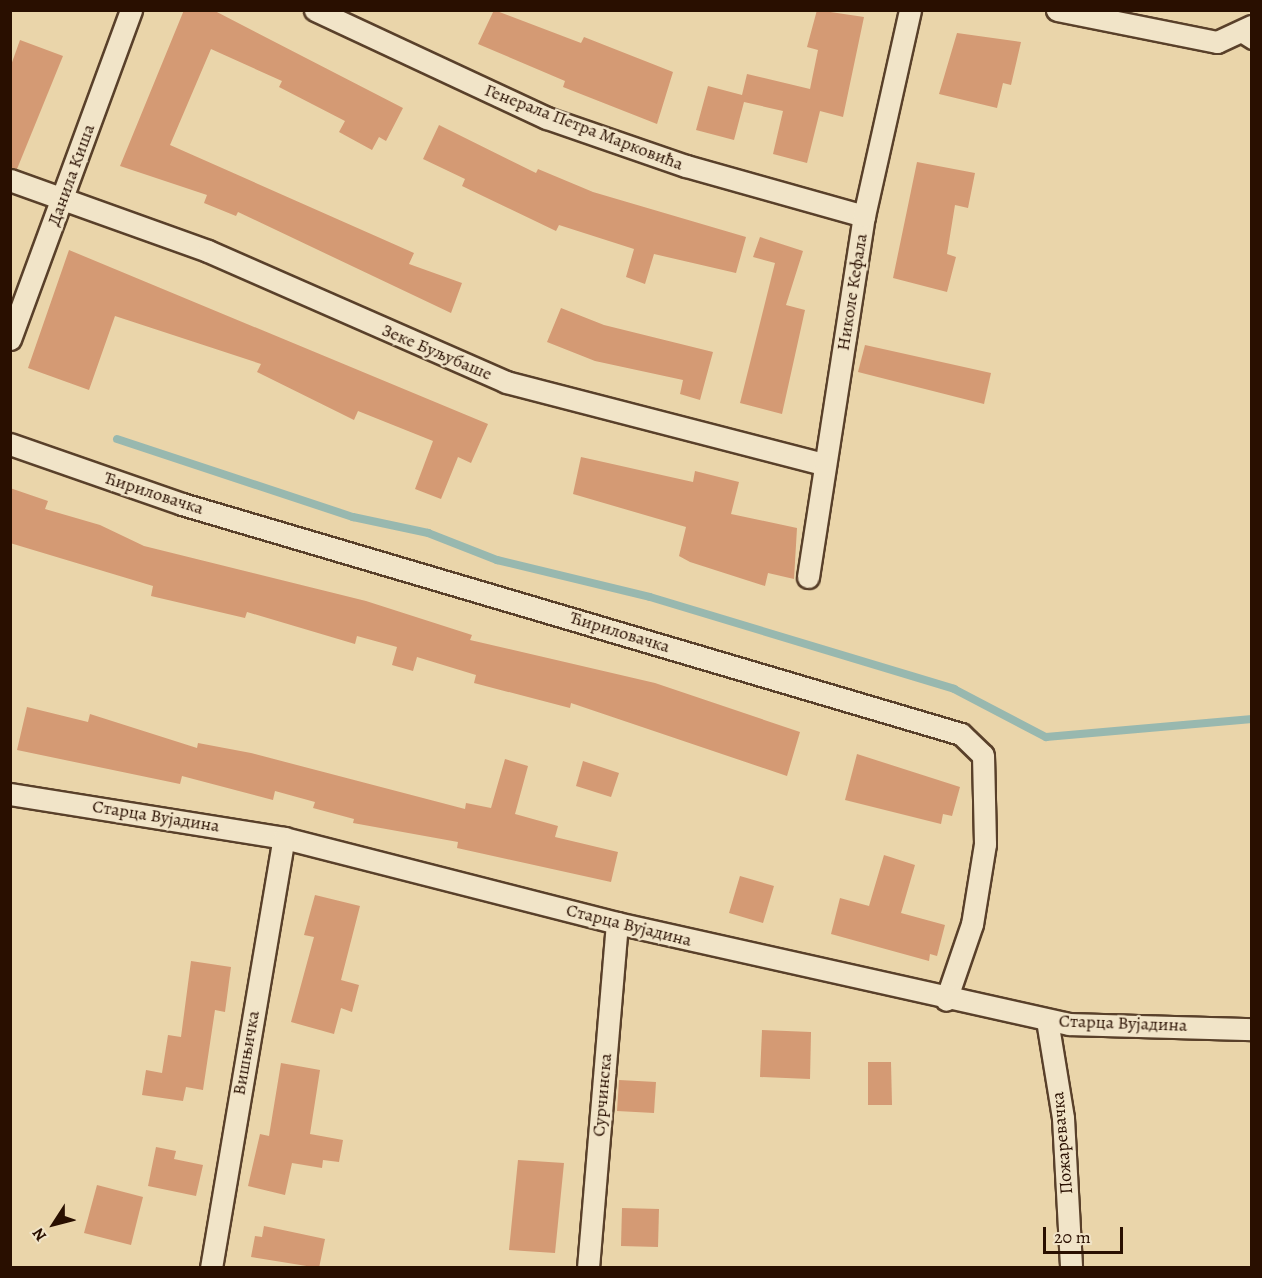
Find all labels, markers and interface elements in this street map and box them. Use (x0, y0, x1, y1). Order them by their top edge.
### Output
street label: Генерала Петра Марковића (482, 79, 686, 175)
street label: Данила Киша (43, 121, 99, 229)
street label: Николе Кефала (832, 232, 872, 352)
street label: Зеке Буљубаше (379, 319, 495, 385)
street label: Ћириловачка (101, 467, 207, 519)
street label: Ћириловачка (567, 607, 673, 657)
street label: Старца Вујадина (91, 795, 221, 837)
street label: Старца Вујадина (564, 899, 694, 951)
street label: Вишњичка (228, 1009, 264, 1097)
street label: Старца Вујадина (1058, 1010, 1188, 1036)
street label: Сурчинска (588, 1053, 616, 1137)
street label: Пожаревачка (1047, 1091, 1077, 1195)
north arrow (24, 1194, 84, 1254)
scale bar (1046, 1215, 1126, 1253)
text: N (27, 1223, 52, 1246)
text: 20 m (1054, 1225, 1091, 1249)

